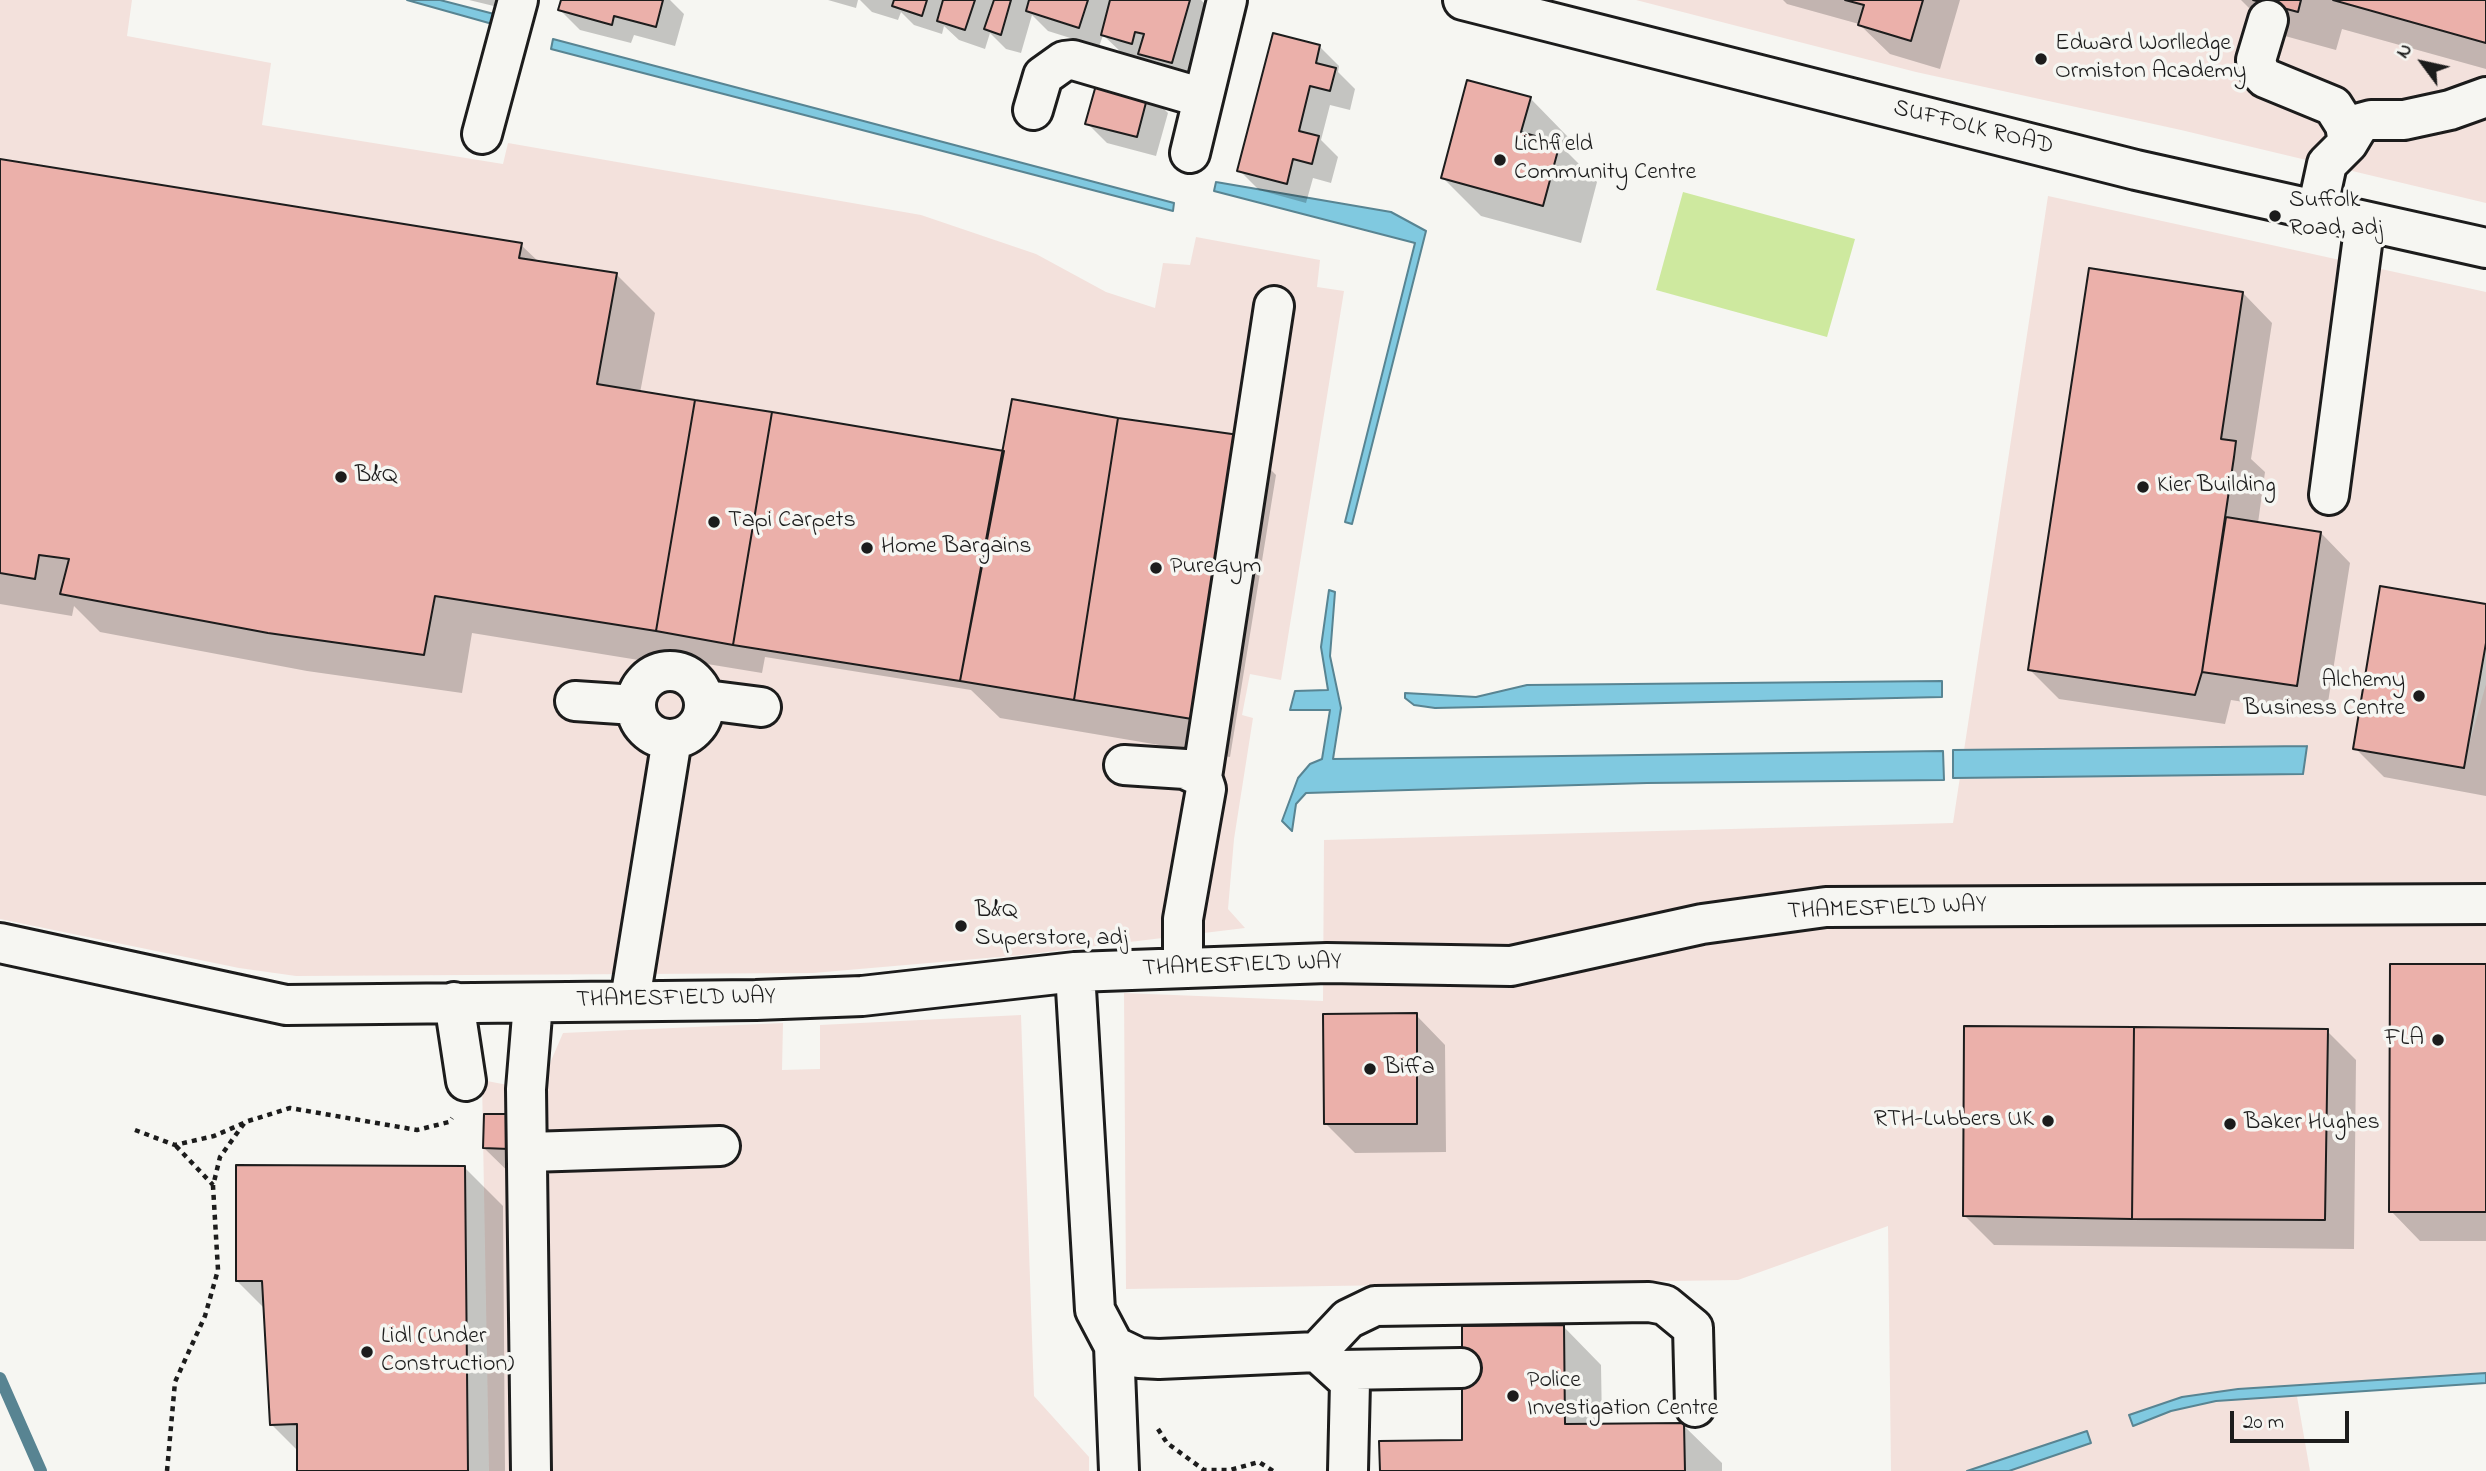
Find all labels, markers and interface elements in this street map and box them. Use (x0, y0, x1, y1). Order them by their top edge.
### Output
north arrow (2388, 28, 2458, 98)
place label: Edward Worlledge Ormiston Academy (2055, 31, 2246, 87)
text: N (2390, 39, 2420, 64)
marker: Edward Worlledge Ormiston Academy (2033, 51, 2049, 67)
street label: SUFFOLK ROAD (1890, 95, 2056, 163)
place label: Lichfield Community Centre (1514, 132, 1696, 188)
marker: Lichfield Community Centre (1492, 152, 1508, 168)
place label: Suffolk Road, adj (2289, 188, 2383, 244)
marker: Suffolk Road, adj (2267, 208, 2283, 224)
place label: B&Q (355, 463, 398, 491)
marker: B&Q (333, 469, 349, 485)
place label: Kier Building (2157, 473, 2276, 501)
marker: Kier Building (2135, 479, 2151, 495)
place label: Tapi Carpets (728, 508, 856, 536)
marker: Tapi Carpets (706, 514, 722, 530)
place label: Home Bargains (881, 534, 1031, 562)
marker: Home Bargains (859, 540, 875, 556)
place label: PureGym (1170, 554, 1261, 582)
marker: PureGym (1148, 560, 1164, 576)
place label: Alchemy Business Centre (2244, 668, 2405, 724)
marker: Alchemy Business Centre (2411, 688, 2427, 704)
street label: THAMESFIELD WAY (1787, 892, 1987, 928)
place label: B&Q Superstore, adj (975, 898, 1128, 954)
marker: B&Q Superstore, adj (953, 918, 969, 934)
street label: THAMESFIELD WAY (1142, 949, 1342, 985)
street label: THAMESFIELD WAY (576, 984, 776, 1016)
place label: FLA (2385, 1026, 2424, 1054)
marker: FLA (2430, 1032, 2446, 1048)
place label: Biffa (1384, 1055, 1435, 1083)
marker: Biffa (1362, 1061, 1378, 1077)
place label: RTH-Lubbers UK (1874, 1107, 2034, 1135)
place label: Baker Hughes (2244, 1110, 2380, 1138)
marker: RTH-Lubbers UK (2040, 1113, 2056, 1129)
marker: Baker Hughes (2222, 1116, 2238, 1132)
place label: Lidl (Under Construction) (381, 1324, 514, 1380)
marker: Lidl (Under Construction) (359, 1344, 375, 1360)
place label: Police Investigation Centre (1527, 1368, 1718, 1424)
marker: Police Investigation Centre (1505, 1388, 1521, 1404)
scale bar (2234, 1398, 2353, 1442)
text: 20 m (2243, 1408, 2284, 1438)

